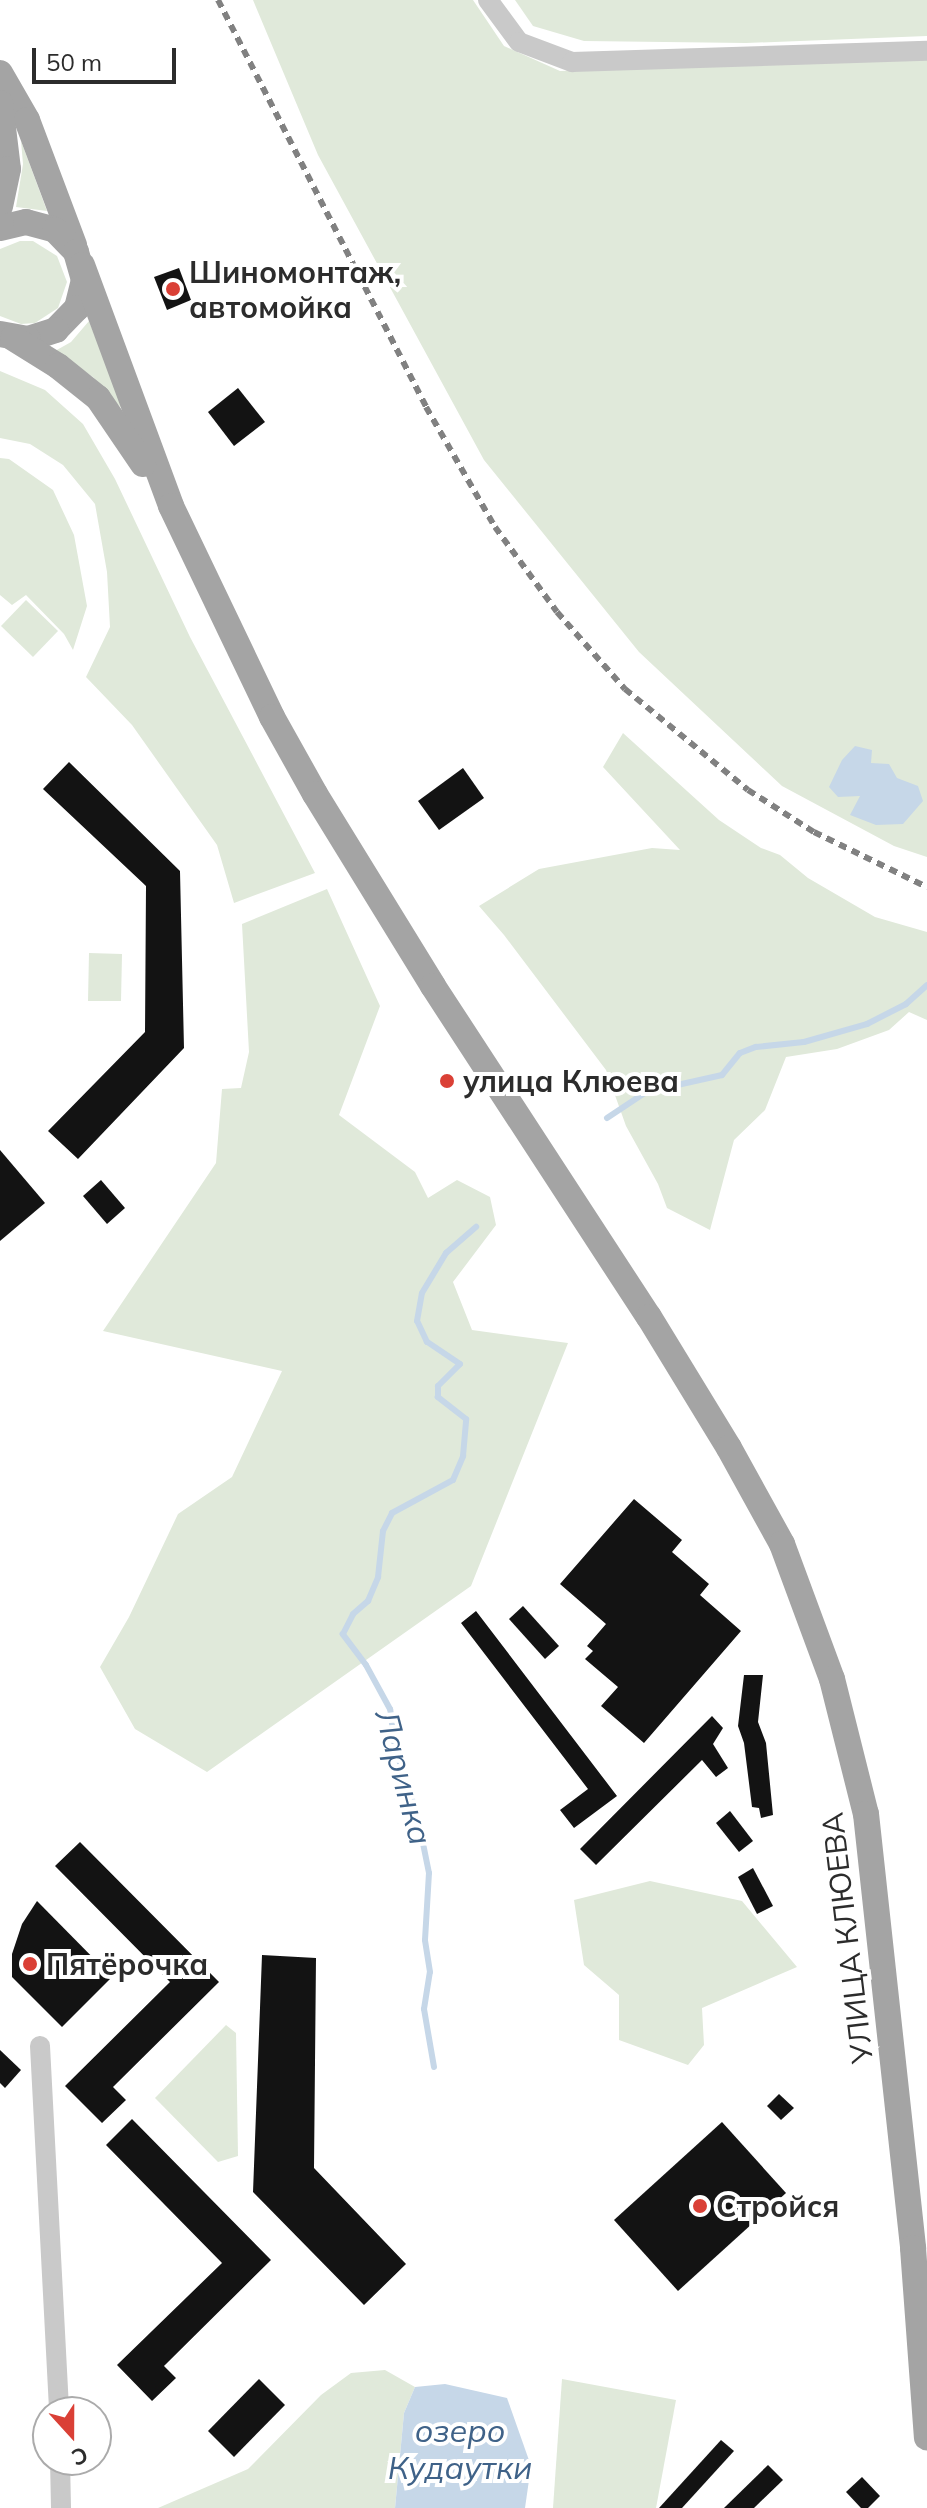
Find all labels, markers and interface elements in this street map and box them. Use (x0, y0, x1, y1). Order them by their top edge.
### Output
scale bar (36, 32, 180, 82)
text: 50 m (46, 47, 102, 77)
place label: Шиномонтаж, автомойка (189, 254, 401, 324)
marker: Шиномонтаж, автомойка (164, 280, 182, 298)
place label: улица Клюева (463, 1063, 679, 1099)
marker: улица Клюева (438, 1072, 456, 1090)
water label: Ларинка (368, 1705, 440, 1849)
street label: УЛИЦА КЛЮЕВА (814, 1810, 880, 2066)
place label: Пятёрочка (46, 1946, 208, 1982)
marker: Пятёрочка (21, 1955, 39, 1973)
place label: Стройся (716, 2188, 839, 2224)
marker: Стройся (691, 2197, 709, 2215)
north arrow (32, 2396, 112, 2476)
water label: озеро Кудаутки (388, 2412, 532, 2487)
text: С (68, 2441, 92, 2472)

